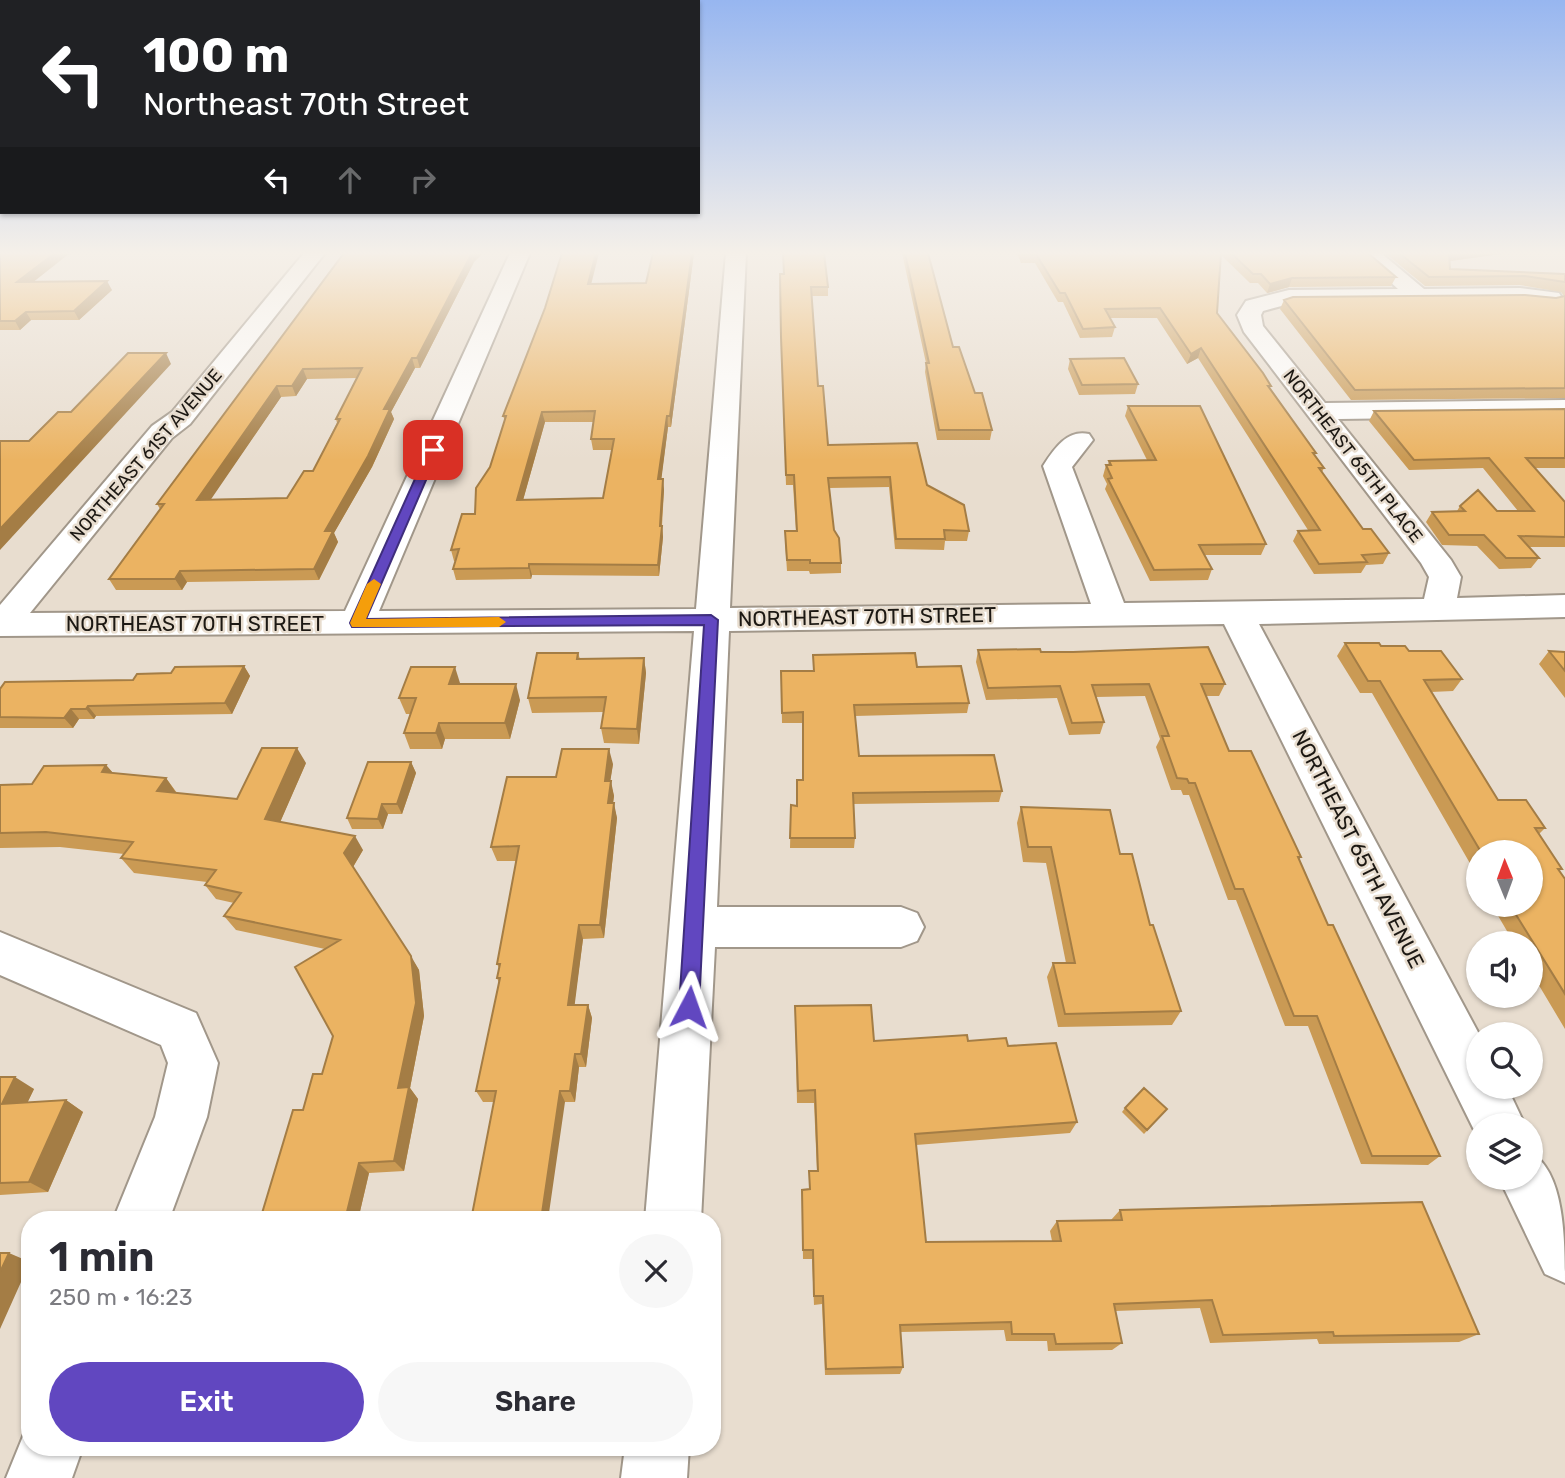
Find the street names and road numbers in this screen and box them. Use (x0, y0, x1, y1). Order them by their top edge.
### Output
street label: NORTHEAST 61ST AVENUE (65, 364, 227, 546)
street label: NORTHEAST 65TH PLACE (1279, 365, 1427, 547)
street label: NORTHEAST 70TH STREET (738, 602, 996, 631)
street label: NORTHEAST 70TH STREET (66, 611, 324, 636)
street label: NORTHEAST 65TH AVENUE (1287, 725, 1430, 972)

